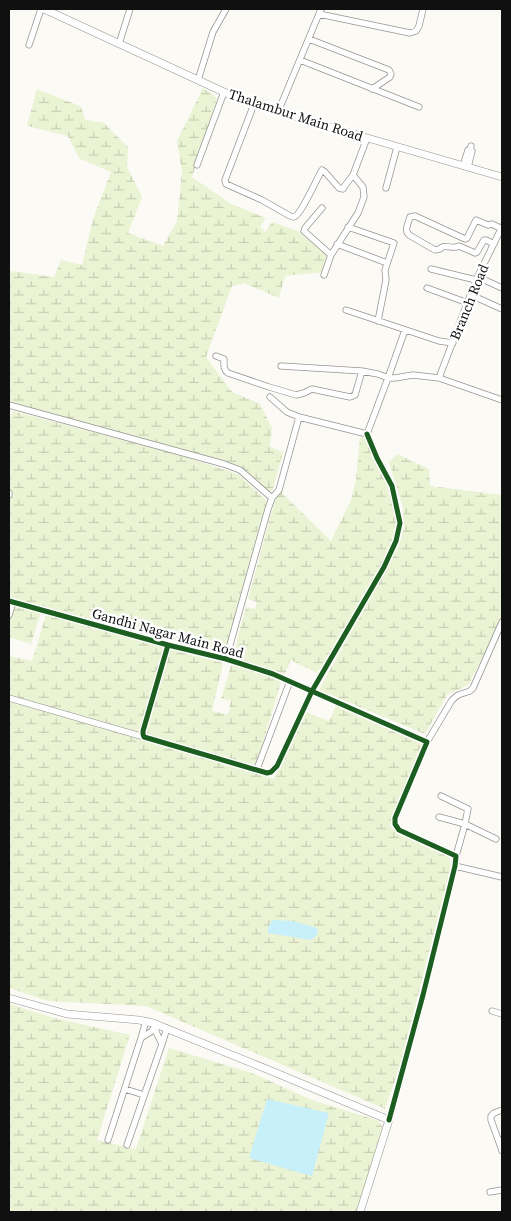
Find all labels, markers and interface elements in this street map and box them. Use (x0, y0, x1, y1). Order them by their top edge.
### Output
street label: Thalambur Main Road (226, 84, 366, 146)
street label: Branch Road (445, 261, 493, 343)
street label: Gandhi Nagar Main Road (90, 603, 246, 663)

